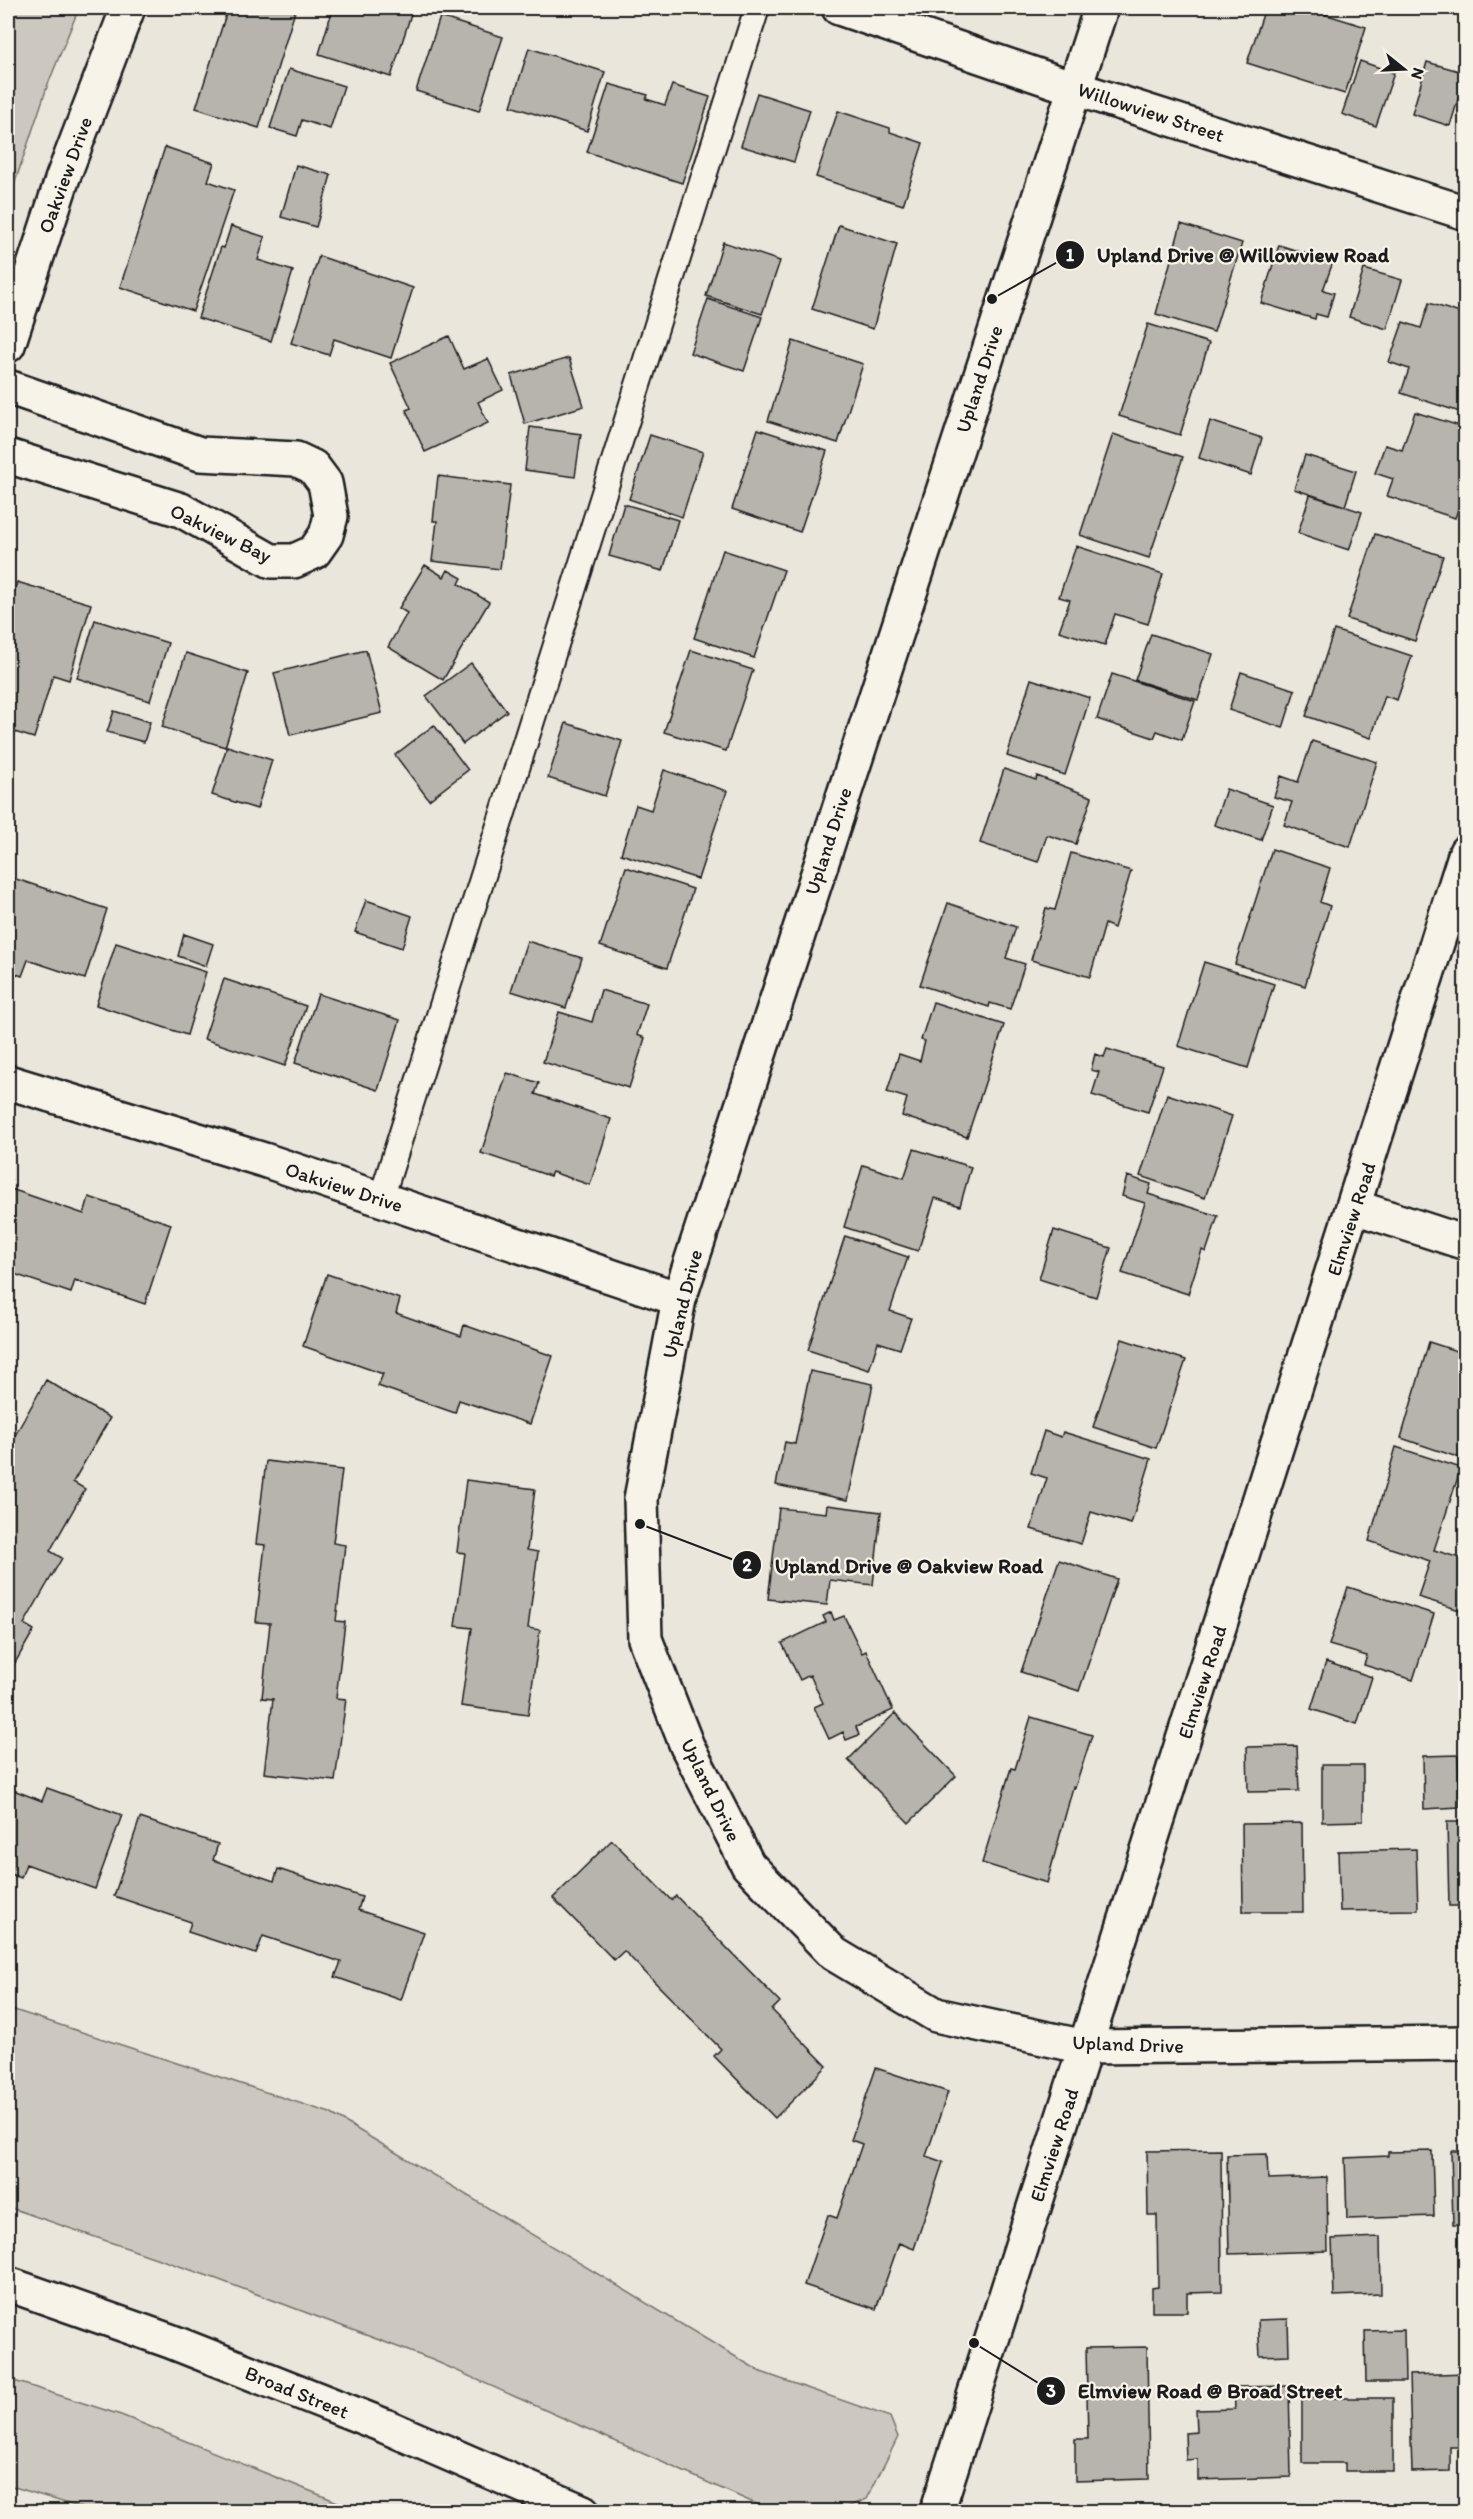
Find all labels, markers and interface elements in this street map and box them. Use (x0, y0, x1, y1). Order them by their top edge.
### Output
north arrow (1374, 39, 1434, 99)
text: N (1407, 65, 1428, 82)
street label: Willowview Street (1075, 77, 1228, 147)
street label: Oakview Drive (33, 113, 97, 237)
callout: Upland Drive @ Willowview Road (1055, 235, 1401, 274)
text: Upland Drive @ Willowview Road (1097, 242, 1390, 268)
text: 1 (1066, 244, 1075, 266)
street label: Upland Drive (950, 322, 1008, 436)
street label: Oakview Bay (166, 498, 276, 568)
street label: Upland Drive (799, 784, 857, 898)
street label: Oakview Drive (282, 1157, 406, 1217)
street label: Elmview Road (1321, 1159, 1381, 1279)
street label: Upland Drive (657, 1247, 707, 1361)
callout: Upland Drive @ Oakview Road (732, 1546, 1055, 1585)
text: Upland Drive @ Oakview Road (775, 1553, 1044, 1579)
text: 2 (742, 1554, 752, 1576)
street label: Elmview Road (1172, 1622, 1232, 1742)
street label: Upland Drive (676, 1735, 746, 1845)
street label: Upland Drive (1072, 2030, 1184, 2058)
street label: Elmview Road (1024, 2085, 1084, 2205)
street label: Broad Street (242, 2360, 353, 2424)
callout: Elmview Road @ Broad Street (1036, 2371, 1353, 2410)
text: Elmview Road @ Broad Street (1078, 2378, 1342, 2403)
text: 3 (1046, 2380, 1056, 2402)

